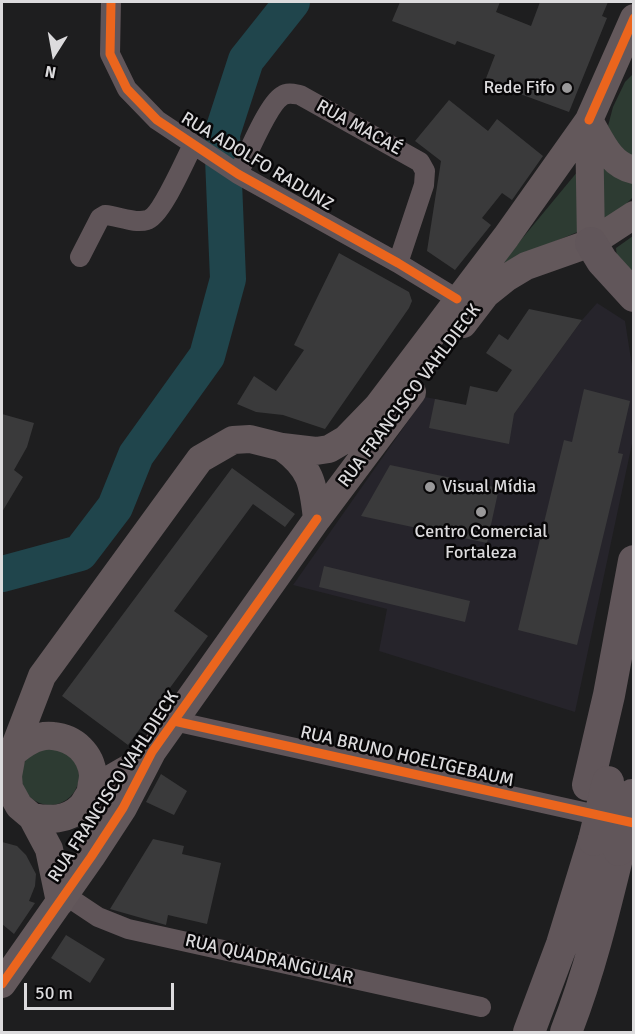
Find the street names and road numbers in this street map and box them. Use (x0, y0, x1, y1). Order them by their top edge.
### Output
street label: RUA MACAÉ (312, 96, 406, 160)
street label: RUA ADOLFO RADUNZ (177, 108, 337, 216)
street label: RUA FRANCISCO VAHLDIECK (334, 300, 486, 492)
street label: RUA FRANCISCO VAHLDIECK (44, 687, 184, 887)
street label: RUA BRUNO HOELTGEBAUM (298, 722, 516, 792)
street label: RUA QUADRANGULAR (183, 930, 355, 990)

